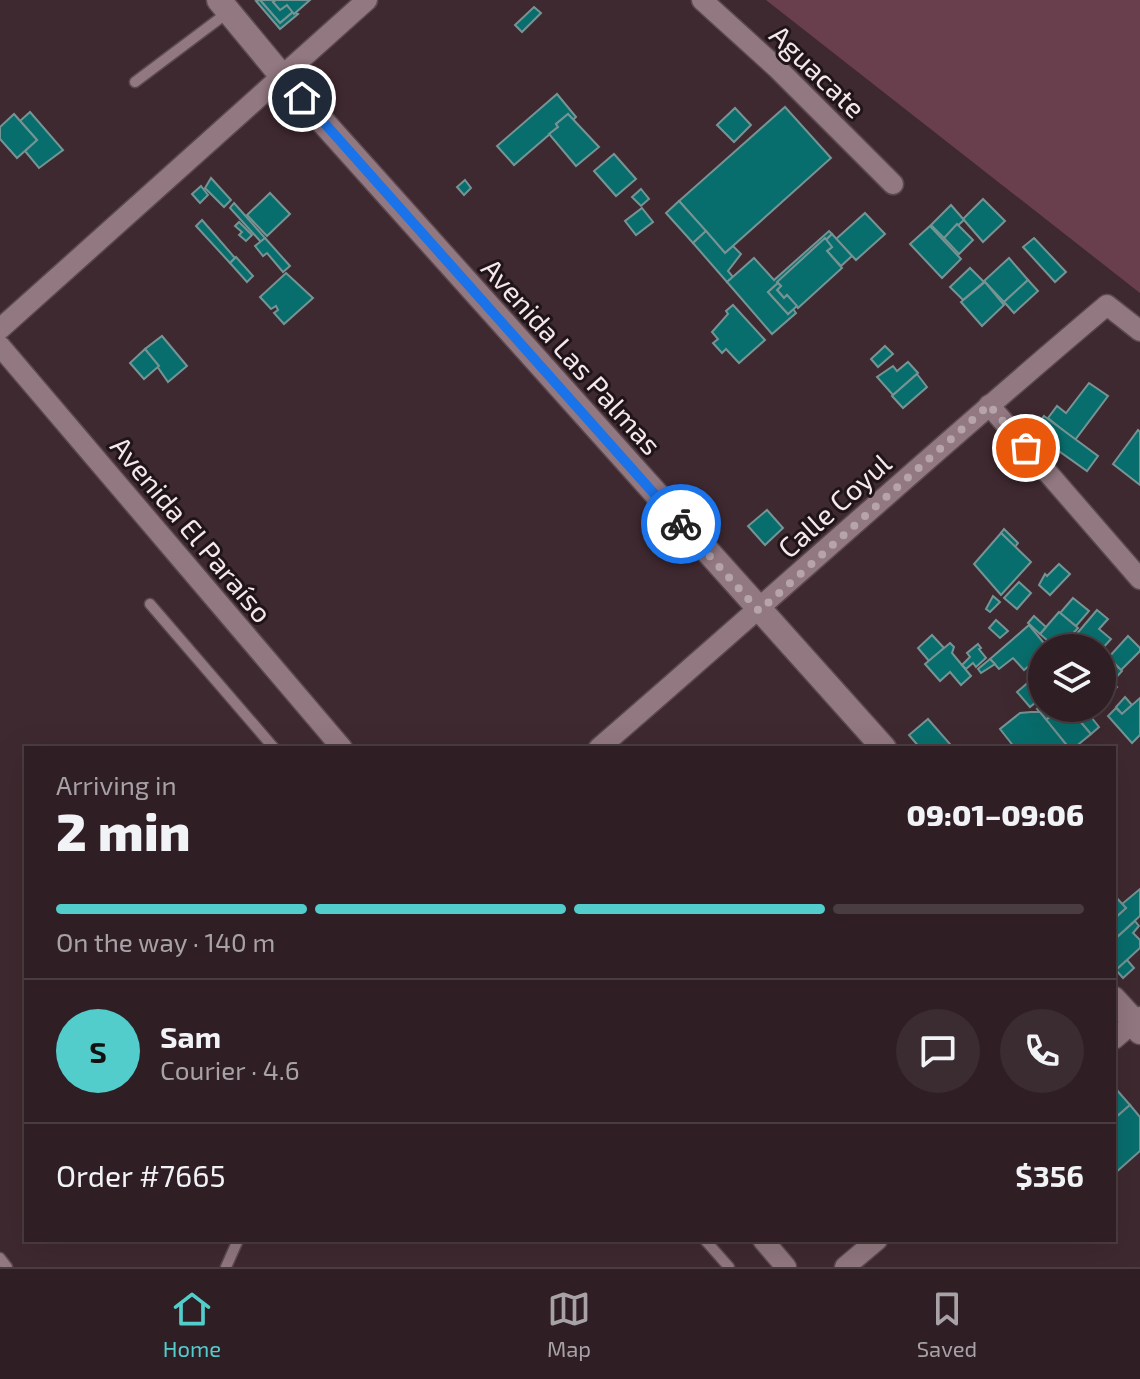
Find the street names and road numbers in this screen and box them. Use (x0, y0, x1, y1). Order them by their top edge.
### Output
street label: Aguacate (763, 17, 873, 125)
street label: Avenida Las Palmas (475, 251, 669, 461)
street label: Avenida El Paraíso (104, 429, 280, 629)
street label: Calle Coyul (771, 445, 898, 564)

